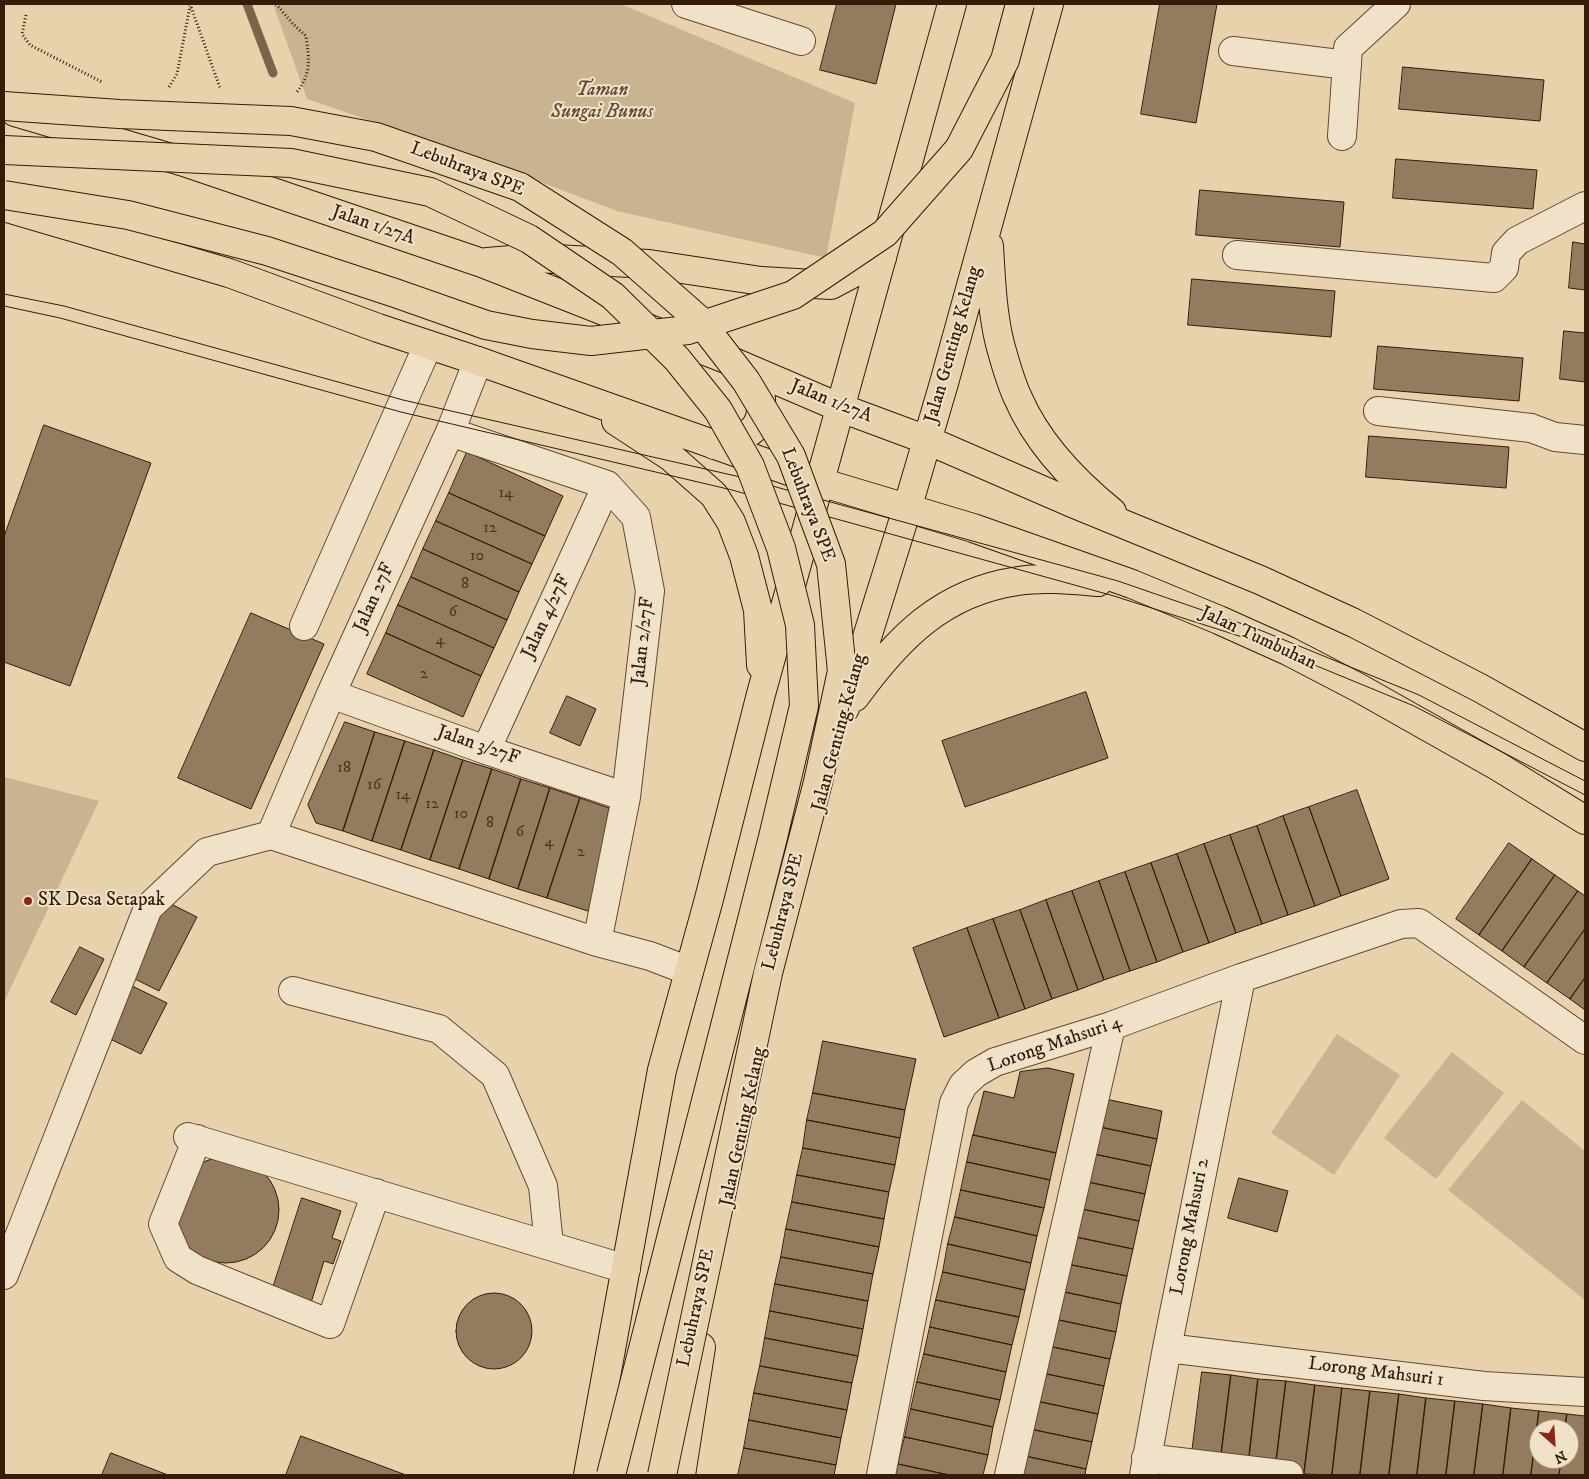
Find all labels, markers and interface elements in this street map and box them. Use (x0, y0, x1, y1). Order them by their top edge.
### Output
park label: Taman Sungai Bunus (551, 80, 653, 124)
street label: Lebuhraya SPE (407, 138, 527, 202)
street label: Jalan 1/27A (329, 201, 417, 251)
street label: Jalan Genting Kelang (921, 264, 987, 426)
street label: Jalan 1/27A (787, 375, 875, 429)
street label: Lebuhraya SPE (775, 445, 839, 565)
house number: 14 (498, 484, 514, 504)
house number: 12 (483, 519, 497, 539)
house number: 10 (470, 547, 484, 567)
street label: Jalan 27F (350, 560, 400, 636)
street label: Jalan 4/27F (518, 572, 576, 662)
house number: 8 (461, 575, 469, 595)
street label: Jalan 2/27F (628, 596, 660, 686)
street label: Jalan Tumbuhan (1196, 602, 1320, 676)
house number: 6 (449, 603, 457, 623)
house number: 4 (435, 631, 445, 651)
street label: Jalan Genting Kelang (808, 652, 872, 814)
house number: 2 (420, 665, 428, 685)
street label: Jalan 3/27F (434, 721, 522, 771)
house number: 18 (337, 759, 351, 779)
house number: 16 (367, 776, 381, 796)
house number: 14 (395, 786, 411, 806)
house number: 12 (425, 795, 439, 815)
house number: 10 (454, 805, 468, 825)
house number: 8 (486, 814, 494, 834)
house number: 6 (516, 823, 524, 843)
house number: 4 (544, 833, 554, 853)
house number: 2 (577, 843, 585, 863)
street label: Lebuhraya SPE (758, 851, 810, 973)
place label: SK Desa Setapak (38, 890, 165, 912)
marker: SK Desa Setapak (22, 895, 34, 907)
street label: Lorong Mahsuri 4 (985, 1011, 1125, 1079)
street label: Jalan Genting Kelang (716, 1045, 772, 1209)
street label: Lorong Mahsuri 2 (1167, 1157, 1215, 1297)
street label: Lebuhraya SPE (673, 1247, 721, 1369)
street label: Lorong Mahsuri 1 (1307, 1353, 1445, 1393)
north arrow (1529, 1419, 1579, 1469)
text: N (1551, 1446, 1569, 1467)

